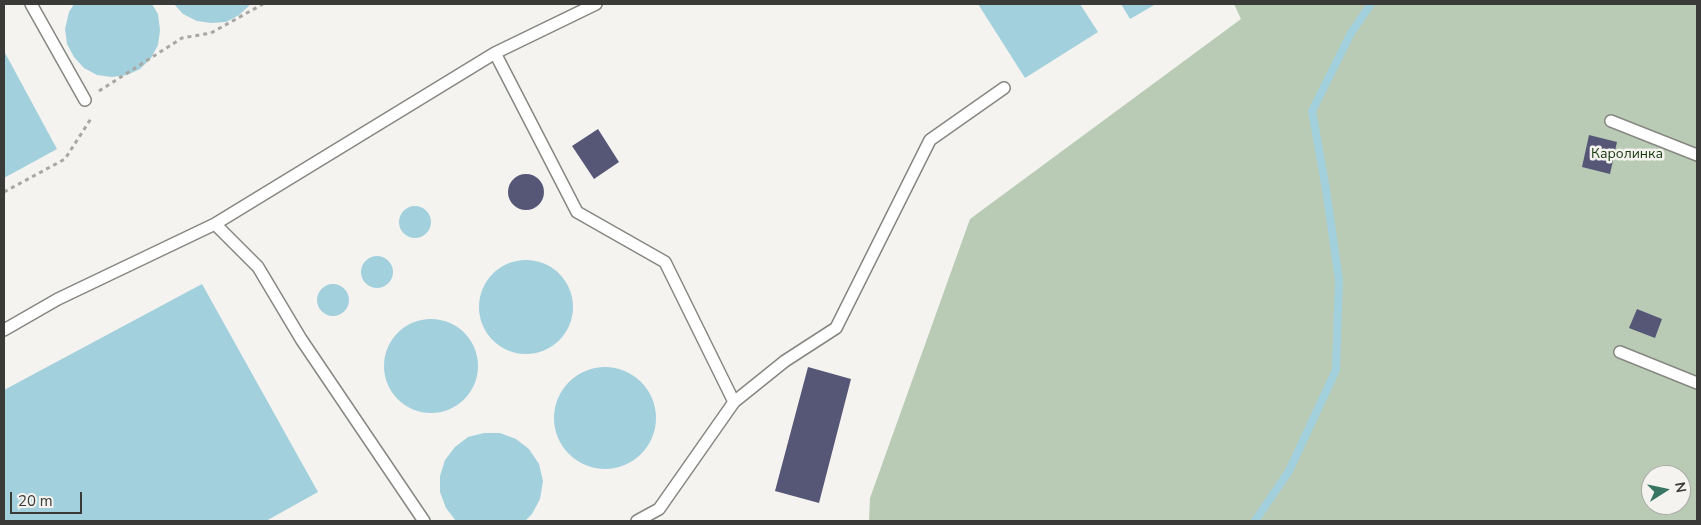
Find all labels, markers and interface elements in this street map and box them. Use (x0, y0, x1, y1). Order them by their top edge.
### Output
park label: Каролинка (1591, 147, 1663, 163)
north arrow (1641, 465, 1691, 515)
text: N (1670, 481, 1691, 494)
scale bar (12, 482, 85, 514)
text: 20 m (18, 491, 53, 511)

